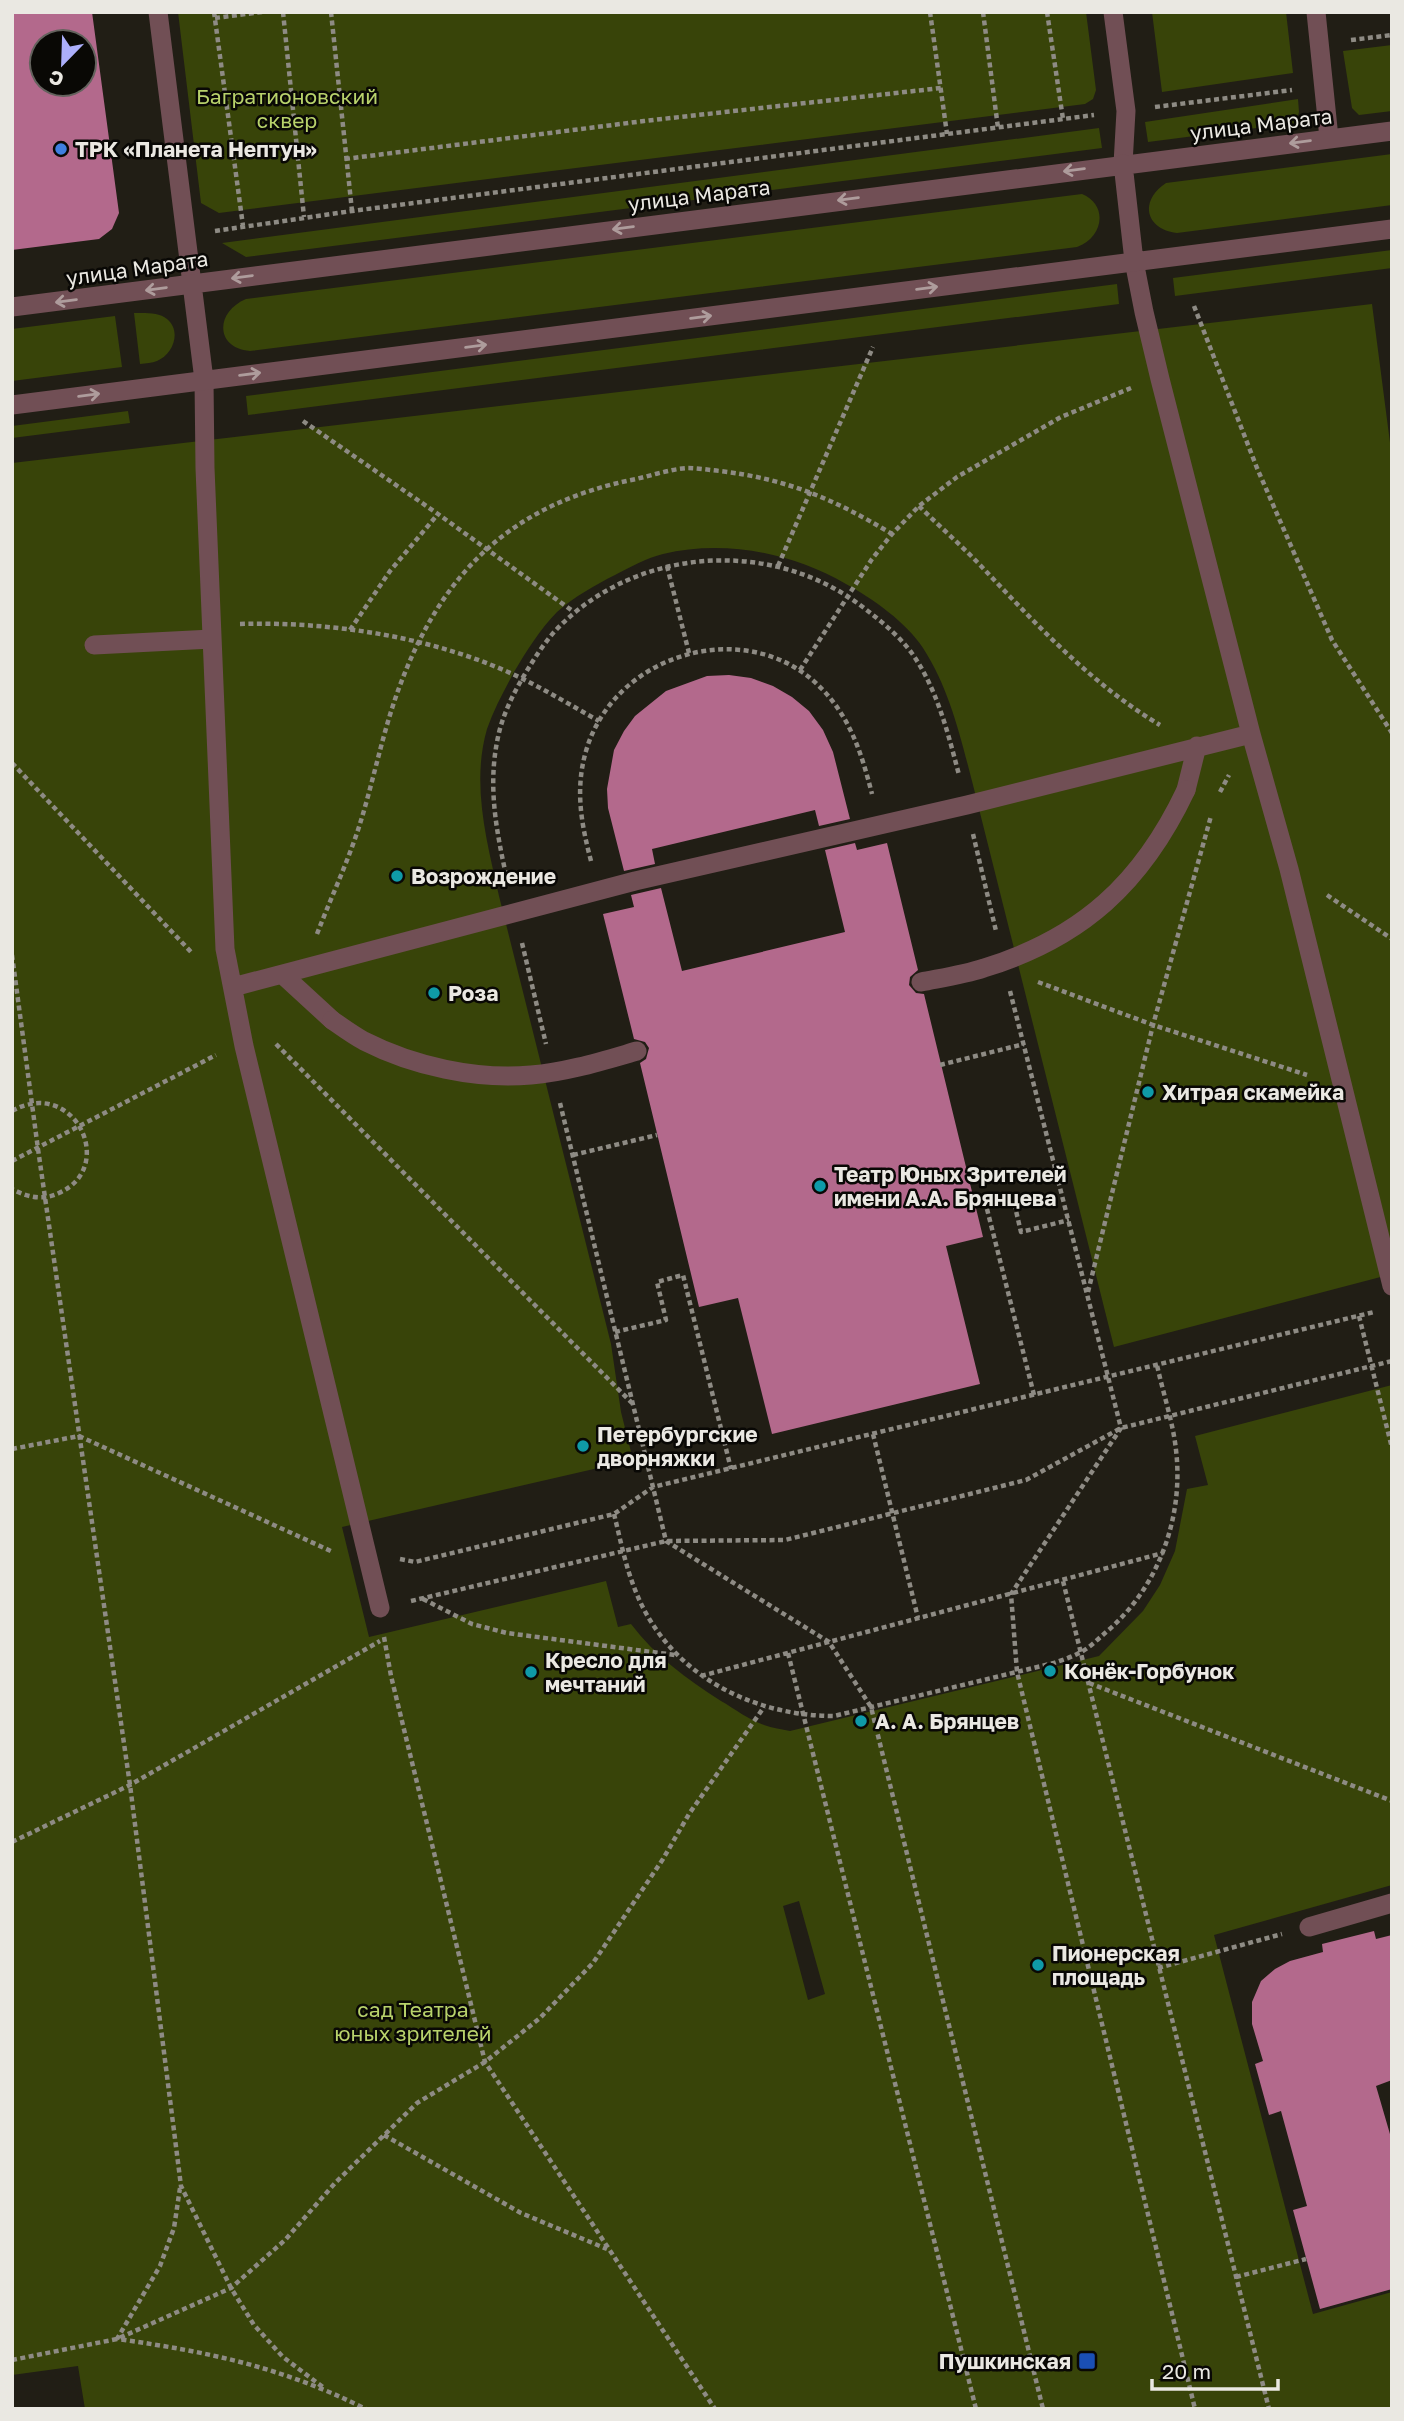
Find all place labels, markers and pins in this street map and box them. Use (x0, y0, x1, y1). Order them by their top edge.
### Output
place label: ТРК «Планета Нептун» (75, 136, 317, 162)
marker: ТРК «Планета Нептун» (53, 141, 69, 157)
place label: Возрождение (411, 863, 556, 889)
marker: Возрождение (389, 868, 405, 884)
place label: Роза (448, 980, 498, 1006)
marker: Роза (426, 985, 442, 1001)
place label: Хитрая скамейка (1162, 1079, 1344, 1105)
marker: Хитрая скамейка (1140, 1084, 1156, 1100)
place label: Театр Юных Зрителей имени А.А. Брянцева (834, 1161, 1067, 1211)
marker: Театр Юных Зрителей имени А.А. Брянцева (812, 1178, 828, 1194)
place label: Петербургские дворняжки (597, 1421, 758, 1471)
marker: Петербургские дворняжки (575, 1438, 591, 1454)
place label: Кресло для мечтаний (545, 1647, 667, 1697)
place label: Конёк-Горбунок (1064, 1658, 1234, 1684)
marker: Конёк-Горбунок (1042, 1663, 1058, 1679)
marker: Кресло для мечтаний (523, 1664, 539, 1680)
place label: А. А. Брянцев (875, 1708, 1019, 1734)
marker: А. А. Брянцев (853, 1713, 869, 1729)
place label: Пионерская площадь (1052, 1940, 1180, 1990)
marker: Пионерская площадь (1030, 1957, 1046, 1973)
place label: Пушкинская (939, 2348, 1071, 2374)
marker: Пушкинская (1077, 2351, 1097, 2371)

